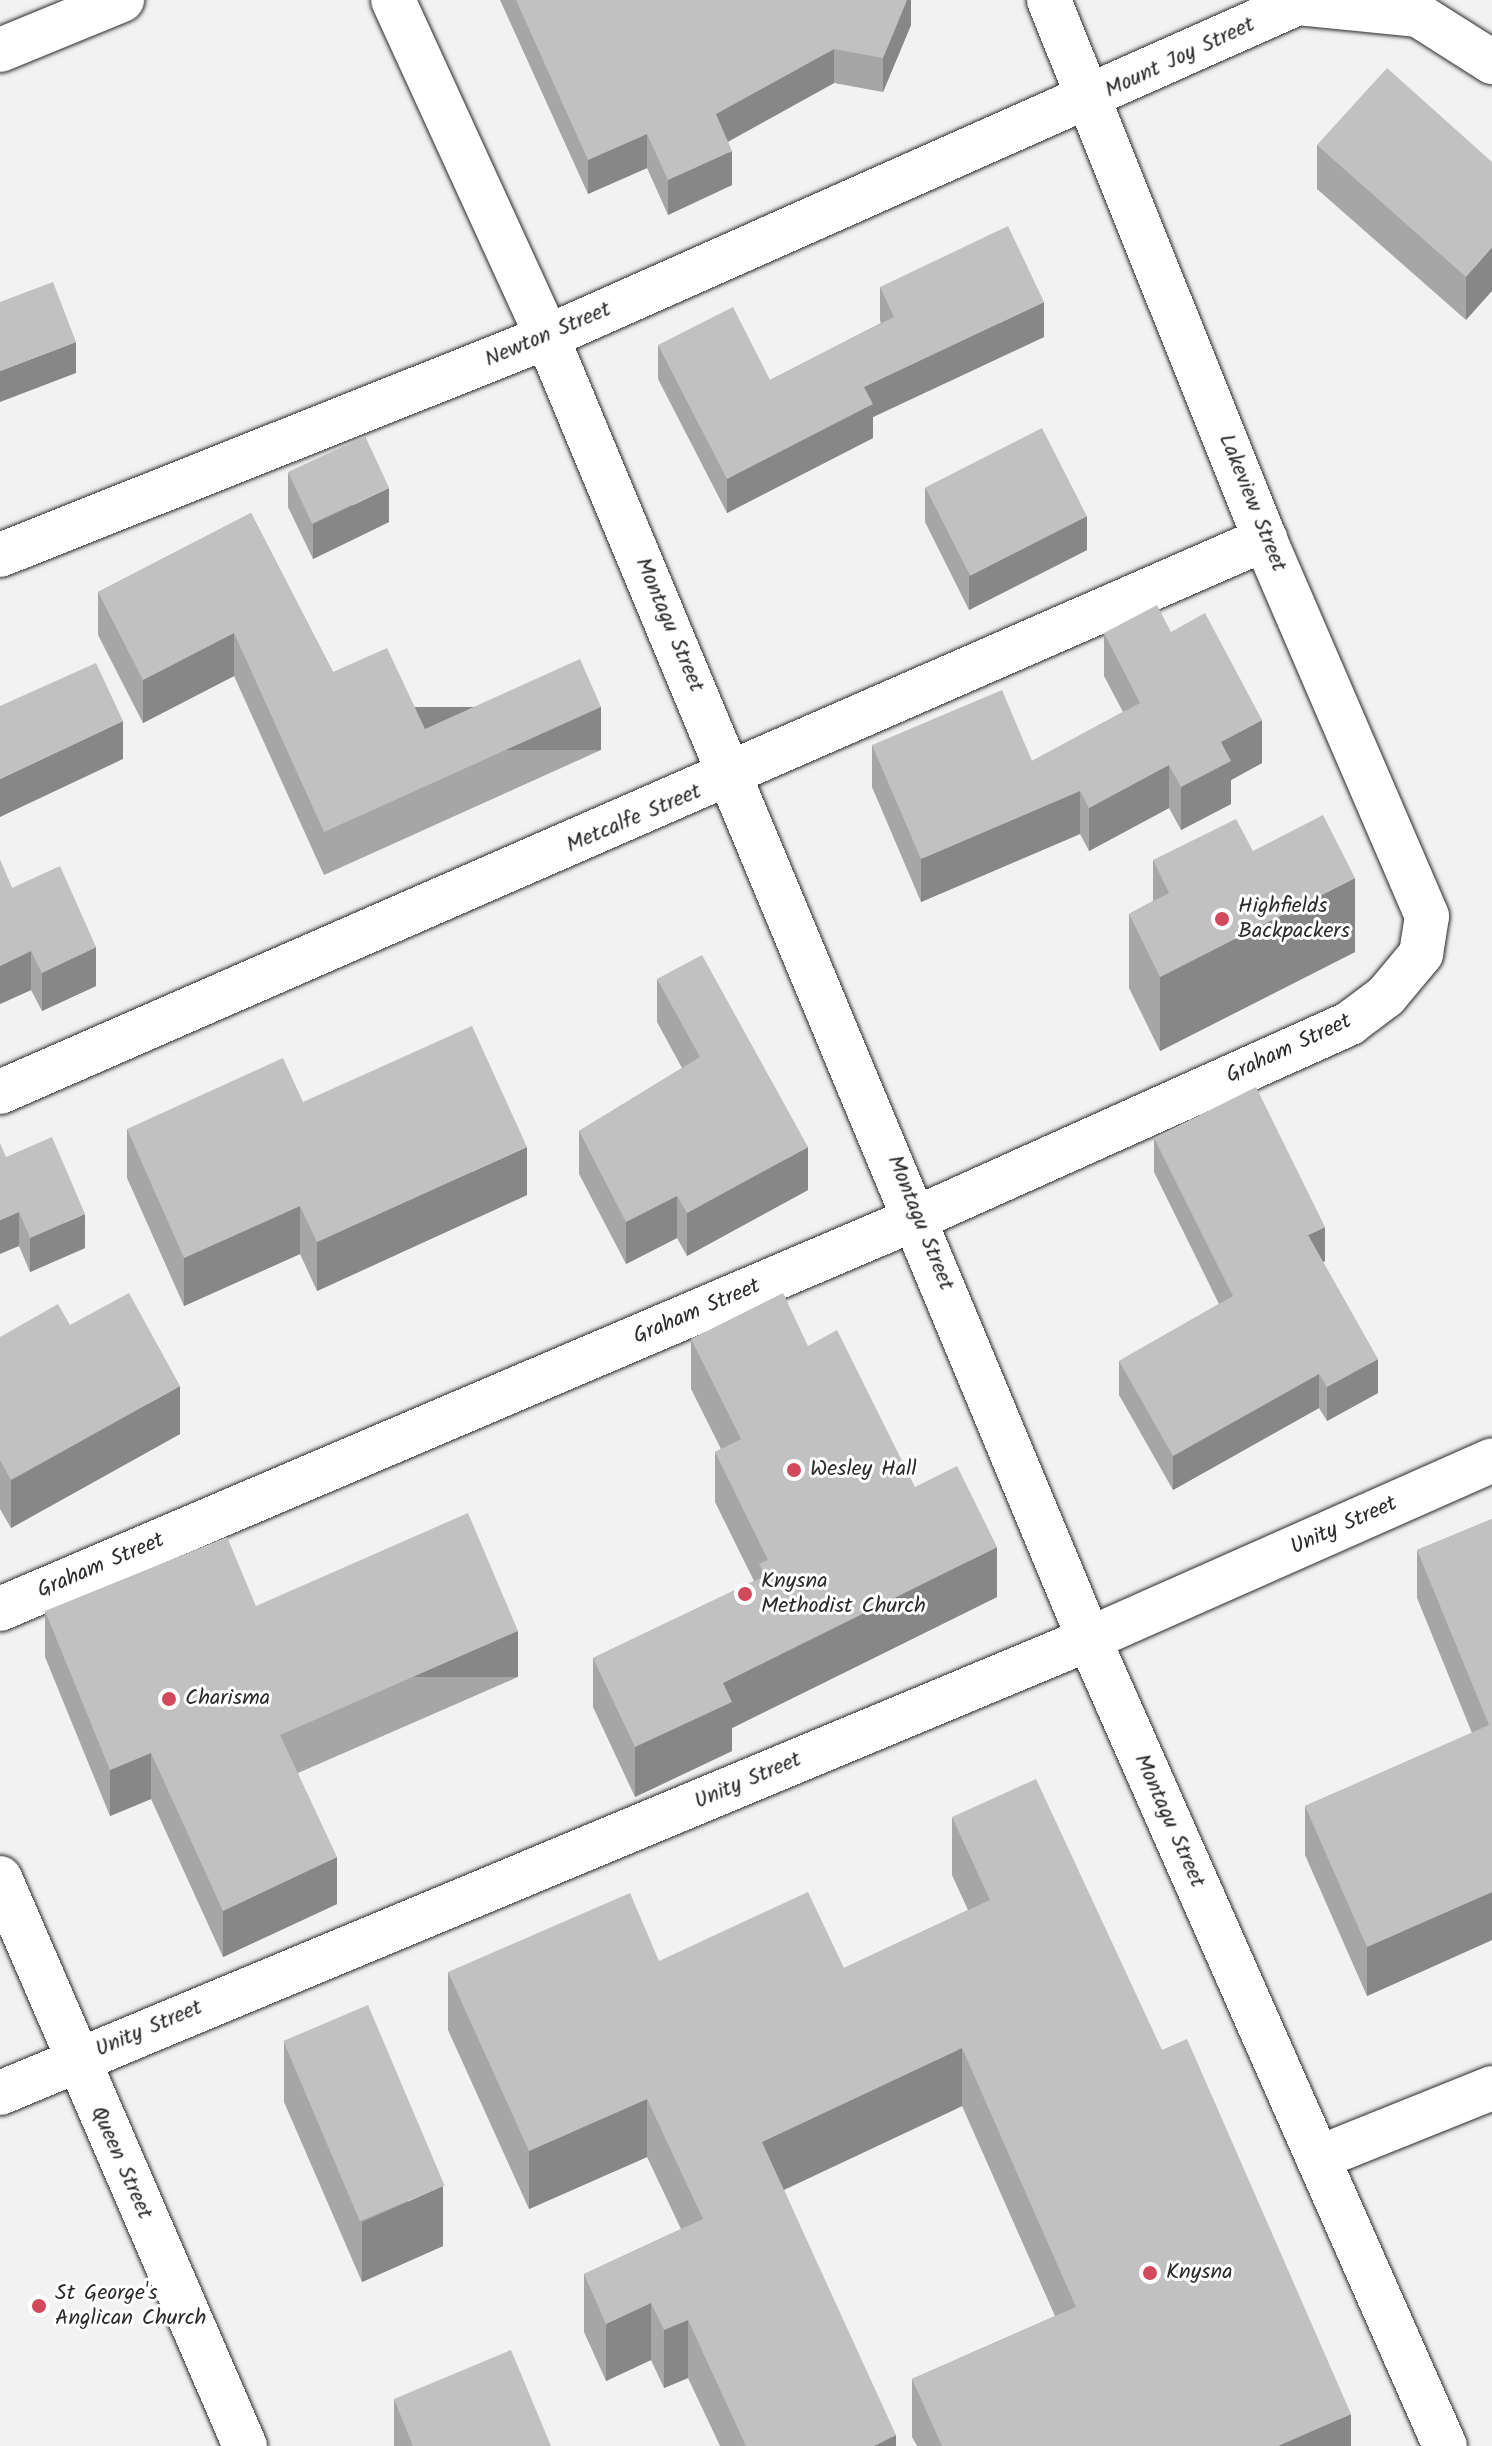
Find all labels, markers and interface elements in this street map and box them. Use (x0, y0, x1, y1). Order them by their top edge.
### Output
street label: Mount Joy Street (1101, 12, 1259, 104)
street label: Newton Street (481, 297, 615, 373)
street label: Lakeview Street (1212, 430, 1292, 576)
street label: Montagu Street (629, 554, 709, 696)
street label: Metcalfe Street (563, 779, 705, 859)
place label: Highfields Backpackers (1238, 893, 1350, 944)
marker: Highfields Backpackers (1213, 910, 1231, 928)
street label: Graham Street (1222, 1008, 1356, 1090)
street label: Montagu Street (881, 1152, 959, 1294)
street label: Graham Street (630, 1273, 764, 1351)
place label: Wesley Hall (810, 1457, 917, 1483)
marker: Wesley Hall (785, 1461, 803, 1479)
street label: Unity Street (1287, 1491, 1401, 1561)
street label: Graham Street (34, 1527, 168, 1605)
place label: Knysna Methodist Church (761, 1568, 926, 1620)
marker: Knysna Methodist Church (736, 1585, 754, 1603)
place label: Charisma (185, 1686, 270, 1712)
marker: Charisma (160, 1690, 178, 1708)
street label: Unity Street (691, 1747, 805, 1815)
street label: Montagu Street (1128, 1750, 1210, 1892)
street label: Unity Street (92, 1995, 206, 2063)
street label: Queen Street (84, 2102, 158, 2224)
place label: Knysna (1166, 2260, 1232, 2286)
marker: Knysna (1141, 2264, 1159, 2282)
place label: St George's Anglican Church (55, 2280, 206, 2332)
marker: St George's Anglican Church (30, 2297, 48, 2315)

